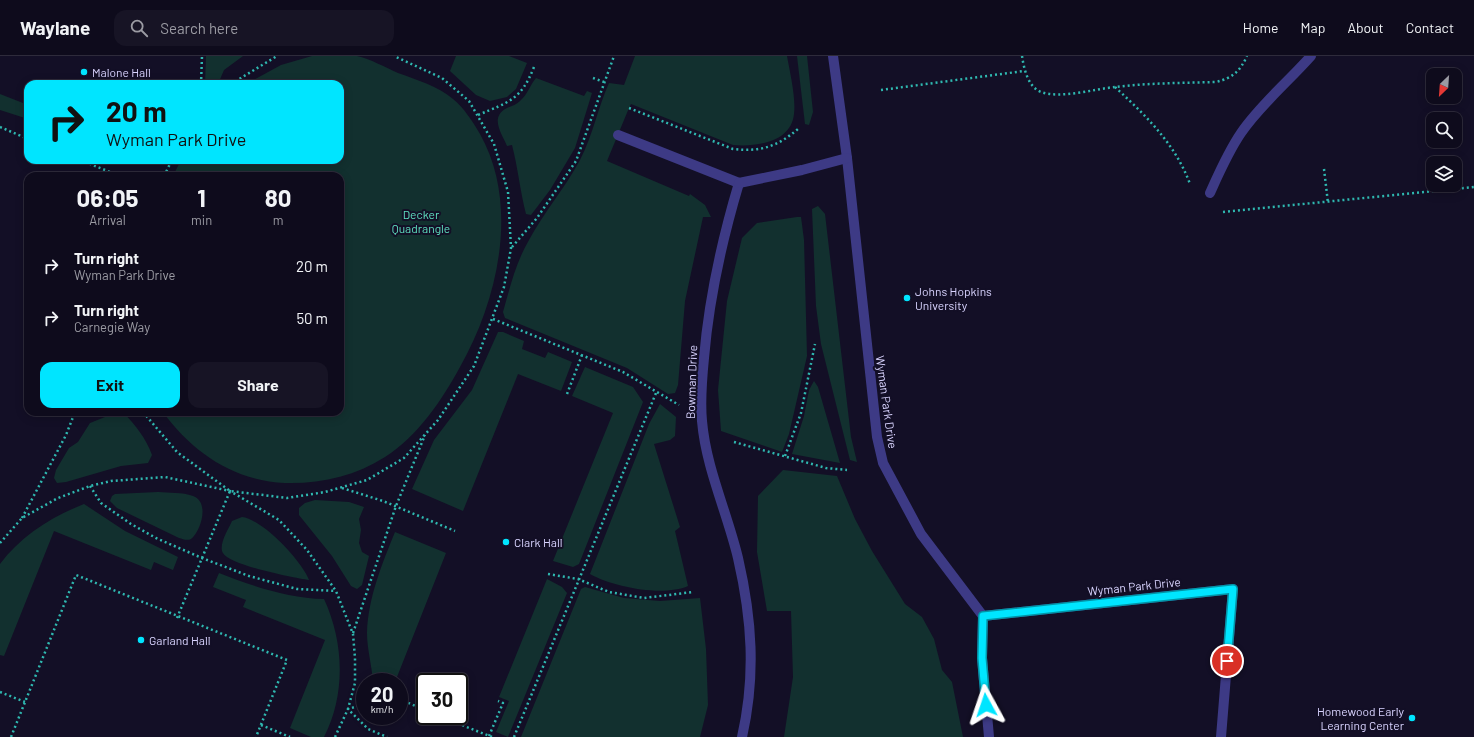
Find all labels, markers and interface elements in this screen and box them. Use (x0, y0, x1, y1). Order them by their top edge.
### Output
search box (114, 10, 394, 46)
text: Waylane (20, 16, 90, 39)
icon: search (128, 17, 150, 39)
text: Search here (160, 19, 238, 37)
text: Home (1243, 19, 1279, 36)
text: Map (1301, 19, 1325, 36)
text: About (1347, 19, 1384, 36)
text: Contact (1406, 19, 1454, 36)
place label: Malone Hall (92, 65, 151, 79)
marker: Malone Hall (79, 67, 89, 77)
north arrow (1426, 68, 1462, 104)
map controls (1426, 68, 1462, 192)
text: 20 m (106, 94, 167, 128)
icon: right (40, 96, 92, 148)
button: search (1426, 112, 1462, 148)
text: Wyman Park Drive (106, 128, 246, 150)
button: layers (1426, 156, 1462, 192)
text: 06:05 (77, 183, 139, 212)
text: 1 (197, 183, 206, 212)
text: 80 (265, 183, 291, 212)
park label: Decker Quadrangle (392, 207, 450, 235)
text: Arrival (89, 212, 126, 228)
text: min (191, 212, 212, 228)
text: m (273, 212, 283, 228)
text: Turn right (74, 249, 139, 267)
icon: right (40, 255, 62, 277)
text: 20 m (296, 257, 328, 275)
text: Wyman Park Drive (74, 267, 175, 283)
place label: Johns Hopkins University (915, 284, 992, 312)
marker: Johns Hopkins University (902, 293, 912, 303)
text: Turn right (74, 301, 139, 319)
icon: right (40, 307, 62, 329)
text: 50 m (296, 309, 328, 327)
text: Carnegie Way (74, 319, 150, 335)
street label: Bowman Drive (683, 345, 699, 419)
street label: Wyman Park Drive (874, 355, 900, 449)
button: Exit (40, 362, 180, 408)
button: Share (188, 362, 328, 408)
place label: Clark Hall (514, 535, 562, 549)
marker: Clark Hall (501, 537, 511, 547)
street label: Wyman Park Drive (1087, 574, 1181, 598)
place label: Garland Hall (149, 633, 211, 647)
marker: Garland Hall (136, 635, 146, 645)
pin (1210, 644, 1244, 678)
icon: arrive (1216, 650, 1238, 672)
speed limit sign: 30 (416, 673, 468, 725)
text: 20 (371, 682, 393, 706)
position arrow (965, 684, 1007, 726)
text: km/h (371, 703, 393, 715)
place label: Homewood Early Learning Center (1317, 704, 1405, 732)
marker: Homewood Early Learning Center (1407, 713, 1417, 723)

